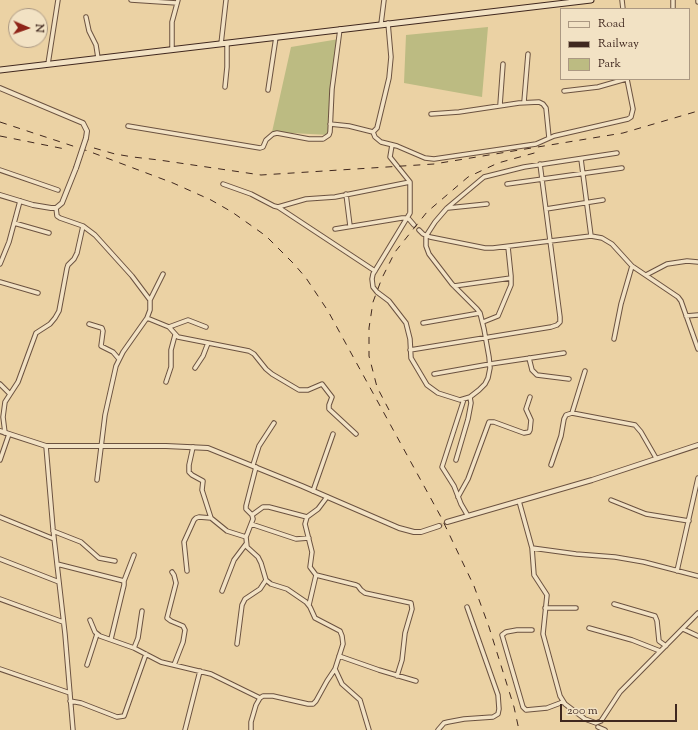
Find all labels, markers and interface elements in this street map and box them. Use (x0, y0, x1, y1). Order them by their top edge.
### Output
north arrow (8, 8, 48, 48)
legend (560, 8, 690, 80)
text: Road (598, 15, 625, 33)
text: N (31, 24, 47, 33)
text: Railway (598, 35, 639, 53)
text: Park (598, 55, 621, 73)
scale bar (562, 696, 679, 722)
text: 200 m (567, 702, 598, 720)

